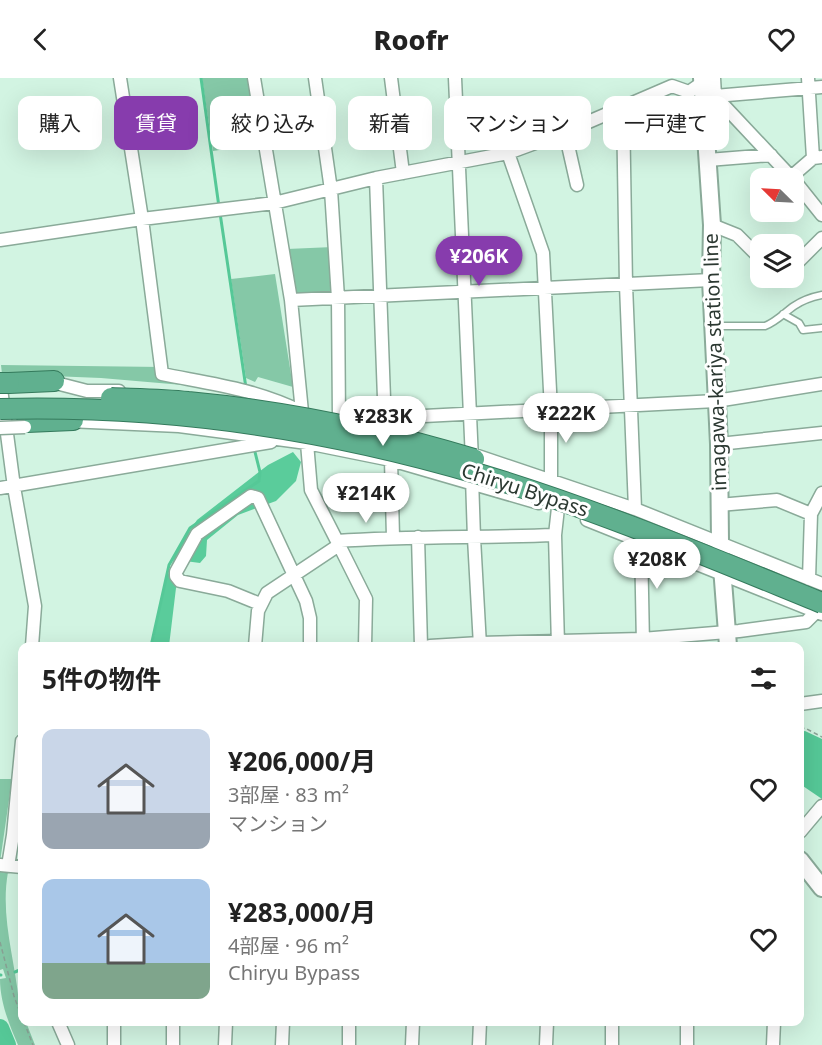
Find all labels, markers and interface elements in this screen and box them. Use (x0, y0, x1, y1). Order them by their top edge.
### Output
text: Roofr (373, 21, 449, 58)
icon: back (24, 23, 57, 56)
icon: heart (765, 23, 798, 56)
chip: 購入 (18, 96, 102, 150)
chip: 賃貸 (114, 96, 198, 150)
chip: 絞り込み (210, 96, 336, 150)
chip: 新着 (348, 96, 432, 150)
chip: マンション (444, 96, 591, 150)
chip: 一戸建て (603, 96, 729, 150)
north arrow (750, 168, 804, 222)
map controls (750, 168, 804, 288)
street label: imagawa-kariya station line (697, 233, 732, 491)
button: layers (750, 234, 804, 288)
pin: ¥206K (437, 236, 521, 287)
text: ¥206K (449, 242, 509, 269)
pin: ¥222K (524, 393, 608, 444)
pin: ¥283K (341, 396, 425, 447)
text: ¥222K (536, 399, 596, 426)
text: ¥283K (353, 402, 413, 429)
street label: Chiryu Bypass (458, 456, 592, 523)
pin: ¥214K (324, 473, 408, 524)
text: ¥214K (336, 479, 396, 506)
pin: ¥208K (615, 539, 699, 590)
text: ¥208K (627, 545, 687, 572)
text: 5件の物件 (42, 661, 161, 697)
icon: filters (747, 662, 780, 695)
text: ¥206,000/月 (228, 743, 376, 779)
icon: home (90, 753, 162, 825)
icon: heart (747, 773, 780, 806)
text: 3部屋 · 83 m² (228, 781, 349, 808)
text: マンション (228, 810, 328, 837)
text: ¥283,000/月 (228, 894, 376, 930)
icon: home (90, 903, 162, 975)
icon: heart (747, 923, 780, 956)
text: 4部屋 · 96 m² (228, 932, 349, 959)
text: Chiryu Bypass (228, 959, 360, 986)

